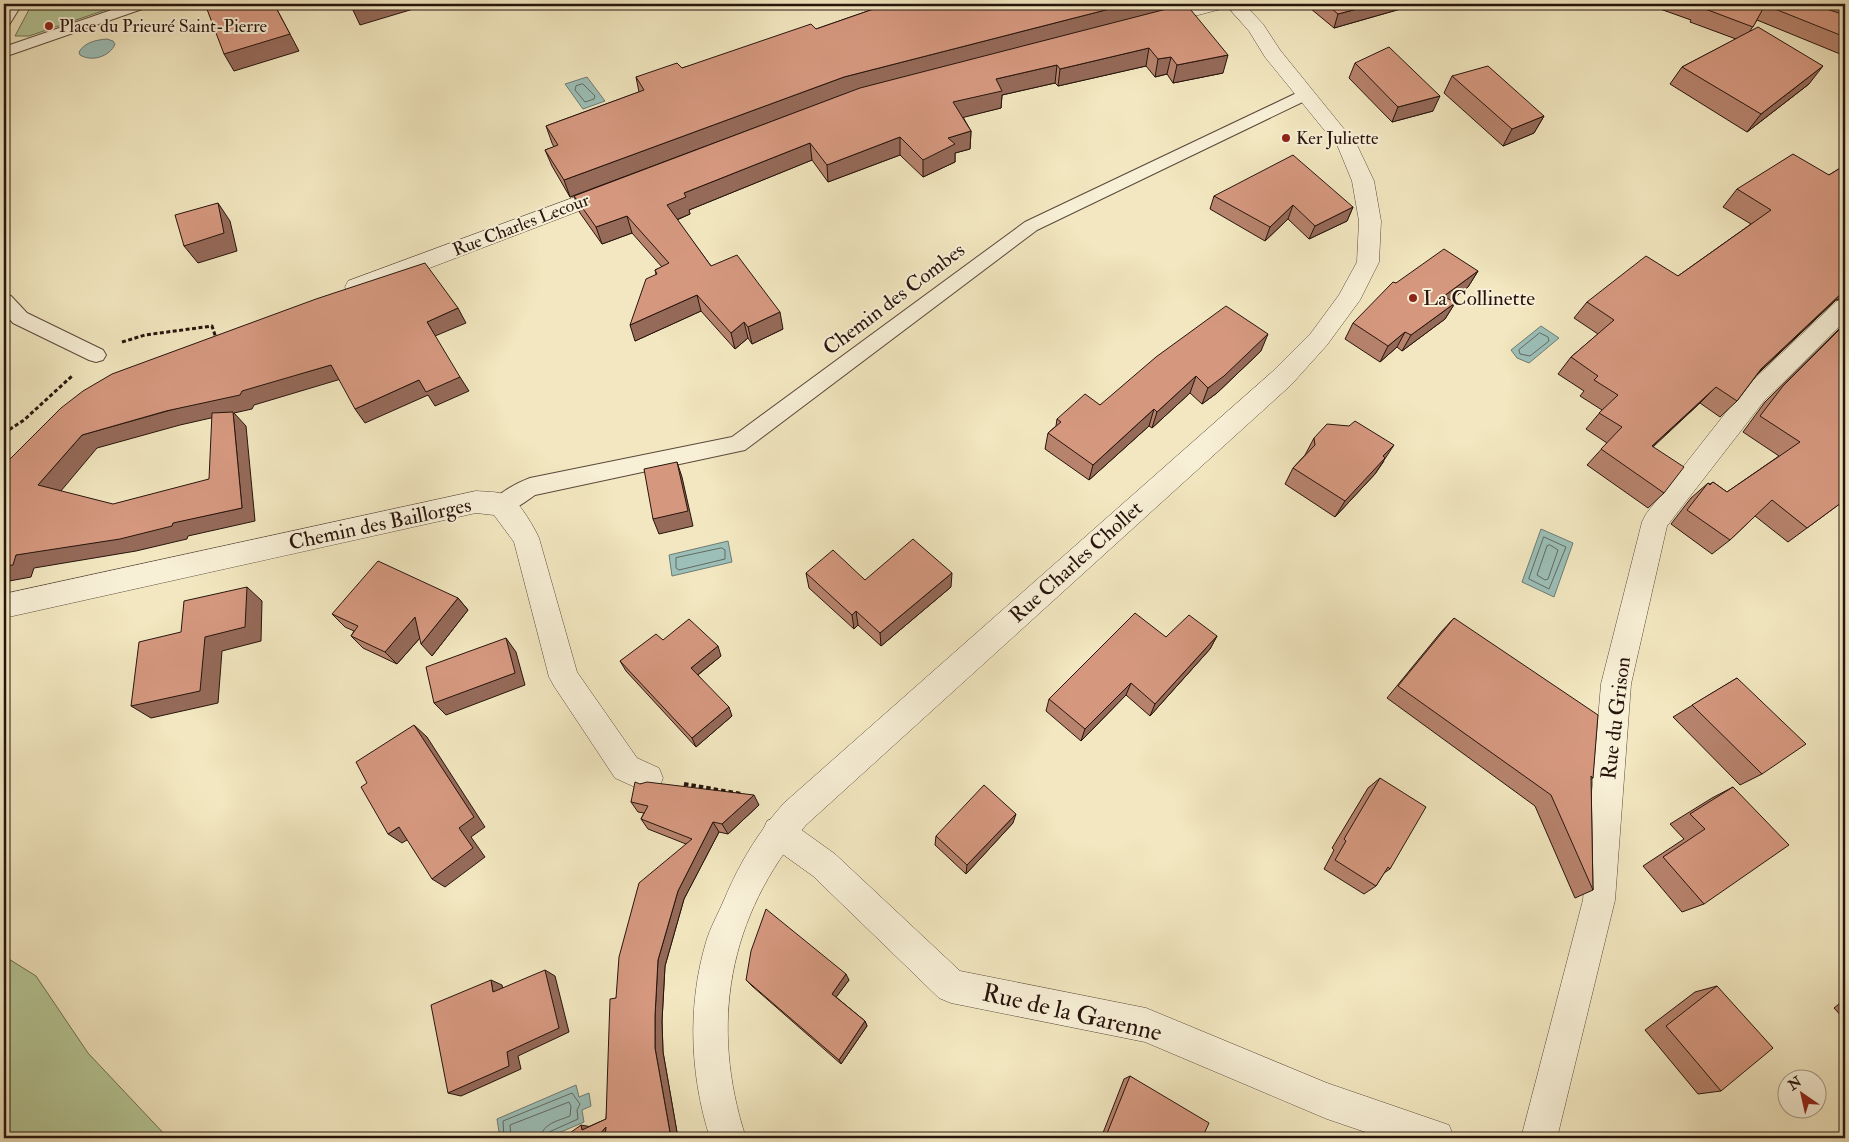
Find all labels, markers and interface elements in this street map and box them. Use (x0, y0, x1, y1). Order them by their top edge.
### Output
place label: Place du Prieuré Saint-Pierre (59, 15, 268, 38)
marker: Place du Prieuré Saint-Pierre (43, 20, 55, 32)
place label: Ker Juliette (1296, 127, 1379, 150)
marker: Ker Juliette (1280, 132, 1292, 144)
street label: Rue Charles Lecour (449, 188, 593, 262)
street label: Chemin des Combes (818, 237, 970, 361)
place label: La Collinette (1423, 285, 1535, 312)
marker: La Collinette (1407, 292, 1419, 304)
street label: Chemin des Baillorges (286, 491, 474, 557)
street label: Rue Charles Chollet (1004, 495, 1148, 629)
street label: Rue du Grison (1595, 655, 1637, 781)
street label: Rue de la Garenne (979, 977, 1165, 1049)
north arrow (1776, 1070, 1826, 1120)
text: N (1784, 1073, 1805, 1095)

